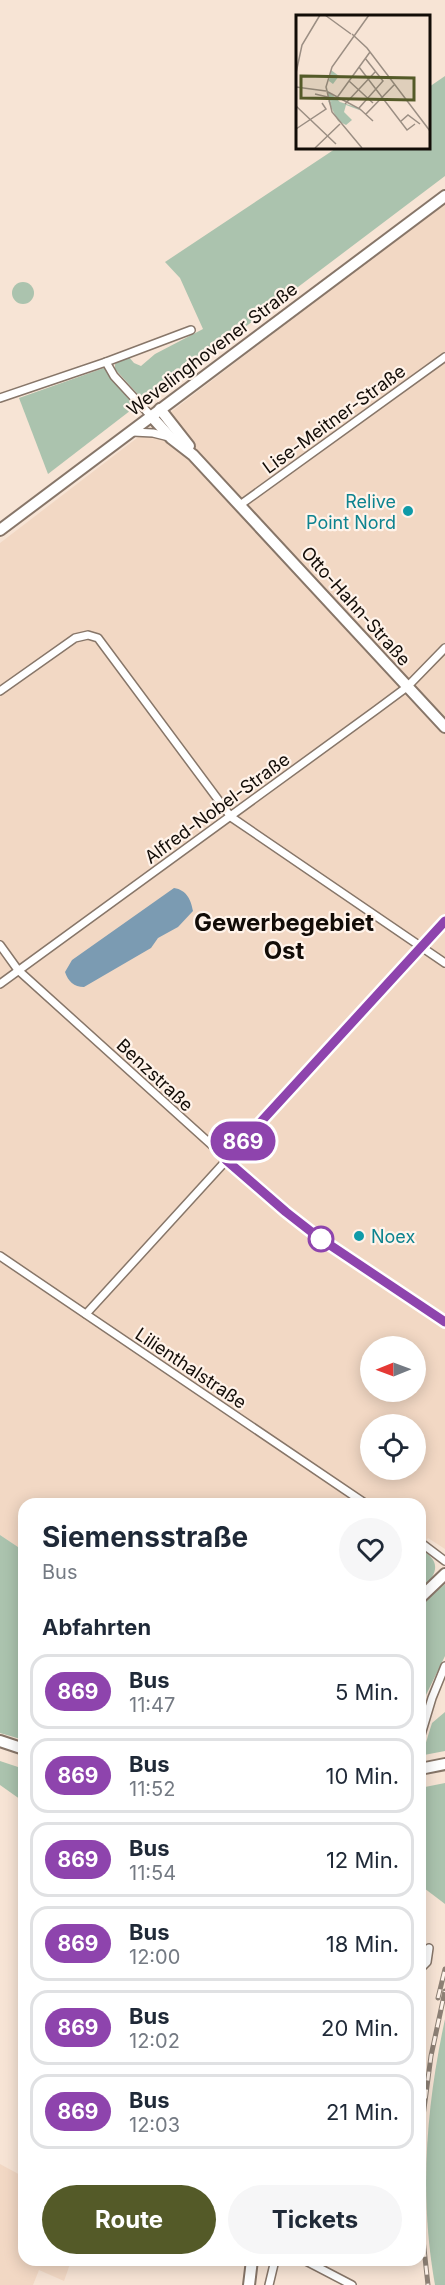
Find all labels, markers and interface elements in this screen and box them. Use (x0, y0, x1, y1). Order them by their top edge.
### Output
inset map (296, 15, 430, 148)
street label: Wevelinghovener Straße (123, 278, 301, 420)
street label: Lise-Meitner-Straße (259, 360, 409, 478)
place label: Relive Point Nord (306, 491, 396, 533)
marker: Relive Point Nord (401, 504, 415, 518)
street label: Otto-Hahn-Straße (297, 542, 415, 670)
street label: Alfred-Nobel-Straße (140, 748, 294, 868)
district label: Gewerbegebiet Ost (194, 908, 374, 965)
street label: Benzstraße (112, 1034, 198, 1116)
line badge: 869 (208, 1122, 278, 1160)
text: 869 (223, 1129, 263, 1154)
unlabelled marker (308, 1226, 334, 1252)
place label: Noex (371, 1226, 415, 1247)
marker: Noex (352, 1229, 366, 1243)
street label: Lilienthalstraße (132, 1323, 250, 1413)
north arrow (360, 1336, 426, 1402)
map controls (360, 1336, 426, 1480)
button: locate (360, 1414, 426, 1480)
button: heart (339, 1518, 402, 1581)
text: Siemensstraße (42, 1520, 248, 1554)
text: Bus (42, 1560, 77, 1584)
text: Abfahrten (42, 1614, 151, 1640)
text: Bus (129, 1667, 170, 1693)
text: 869 (58, 1679, 98, 1704)
text: 5 Min. (335, 1679, 399, 1705)
text: 11:47 (129, 1693, 175, 1717)
text: Bus (129, 1751, 170, 1777)
text: 869 (58, 1763, 98, 1788)
text: 10 Min. (325, 1763, 399, 1789)
text: 11:52 (129, 1777, 175, 1801)
text: Bus (129, 1835, 170, 1861)
text: 869 (58, 1847, 98, 1872)
text: 12 Min. (326, 1847, 399, 1873)
text: 11:54 (129, 1861, 176, 1885)
text: Bus (129, 1919, 170, 1945)
text: 869 (58, 1931, 98, 1956)
text: 18 Min. (326, 1931, 399, 1957)
text: 12:00 (129, 1945, 180, 1969)
text: Bus (129, 2003, 170, 2029)
text: 869 (58, 2015, 98, 2040)
text: 20 Min. (321, 2015, 399, 2041)
text: 12:02 (129, 2029, 180, 2053)
text: Bus (129, 2087, 170, 2113)
text: 869 (58, 2099, 98, 2124)
text: 21 Min. (326, 2099, 399, 2125)
text: 12:03 (129, 2113, 180, 2137)
button: Route (42, 2185, 216, 2254)
button: Tickets (228, 2185, 402, 2254)

